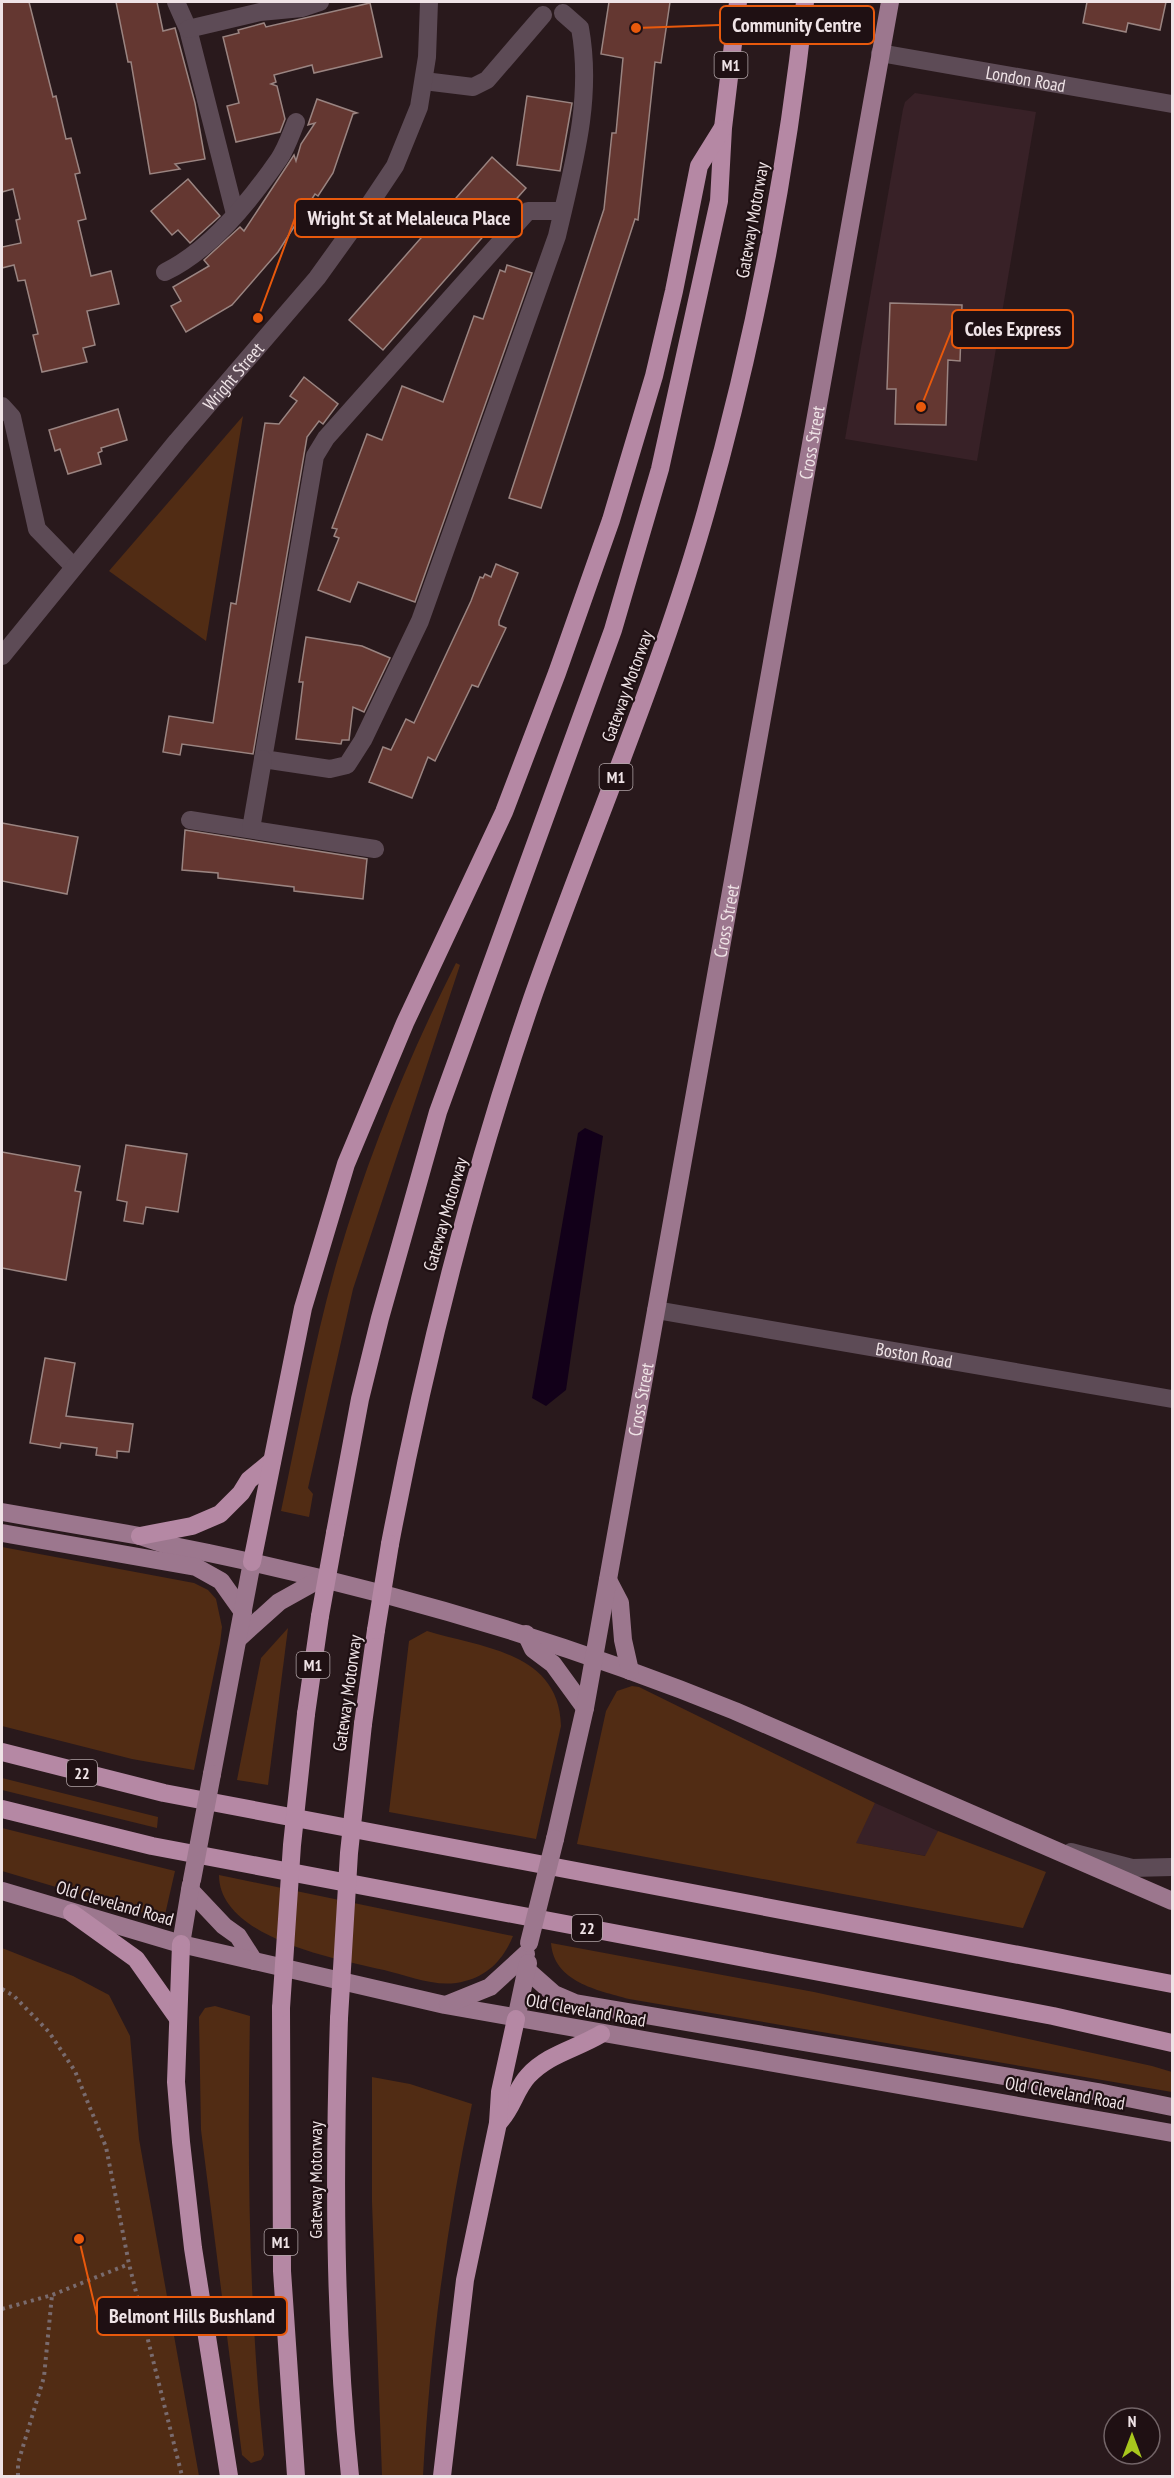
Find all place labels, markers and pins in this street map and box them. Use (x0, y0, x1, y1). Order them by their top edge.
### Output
callout: Community Centre (720, 6, 874, 44)
callout: Wright St at Melaleuca Place (295, 199, 522, 237)
callout: Coles Express (952, 310, 1073, 348)
callout: Belmont Hills Bushland (97, 2297, 287, 2335)

